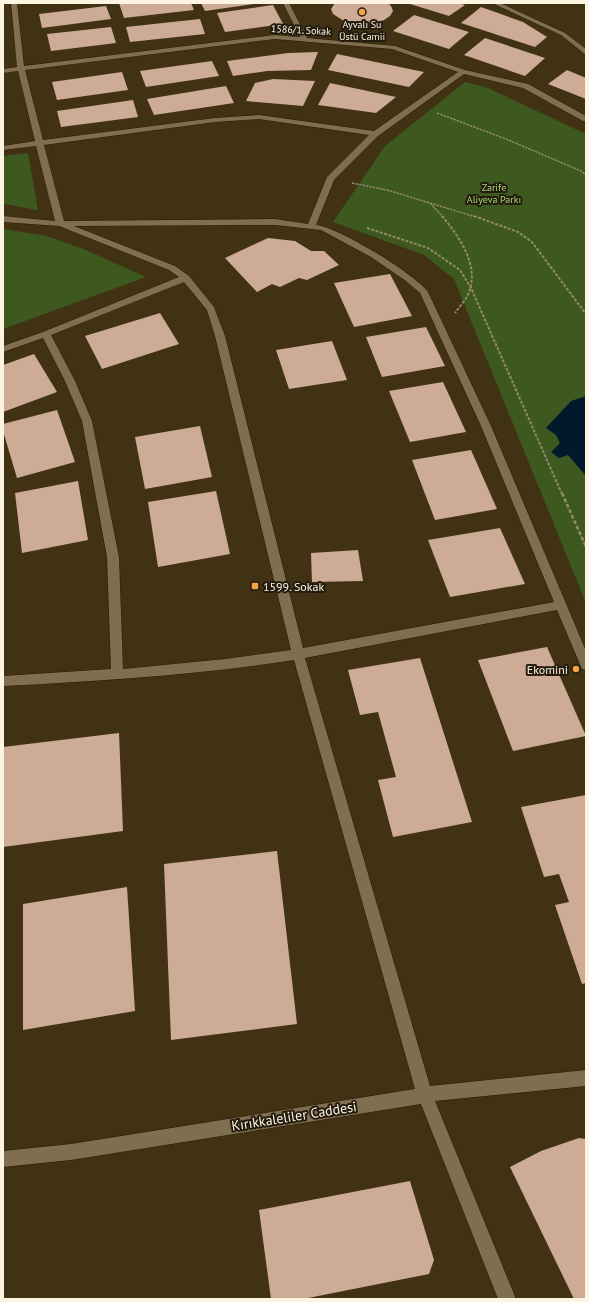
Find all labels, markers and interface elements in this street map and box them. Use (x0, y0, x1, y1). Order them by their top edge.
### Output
marker: Ayvalı Su Üstü Camii (357, 7, 367, 17)
place label: Ayvalı Su Üstü Camii (339, 18, 385, 43)
street label: 1586/1. Sokak (271, 22, 332, 38)
park label: Zarife Aliyeva Parkı (467, 181, 521, 206)
place label: 1599. Sokak (263, 579, 325, 594)
marker: 1599. Sokak (250, 581, 260, 591)
place label: Ekomini (527, 662, 568, 677)
marker: Ekomini (571, 664, 581, 674)
street label: Kırıkkaleliler Caddesi (230, 1097, 358, 1135)

